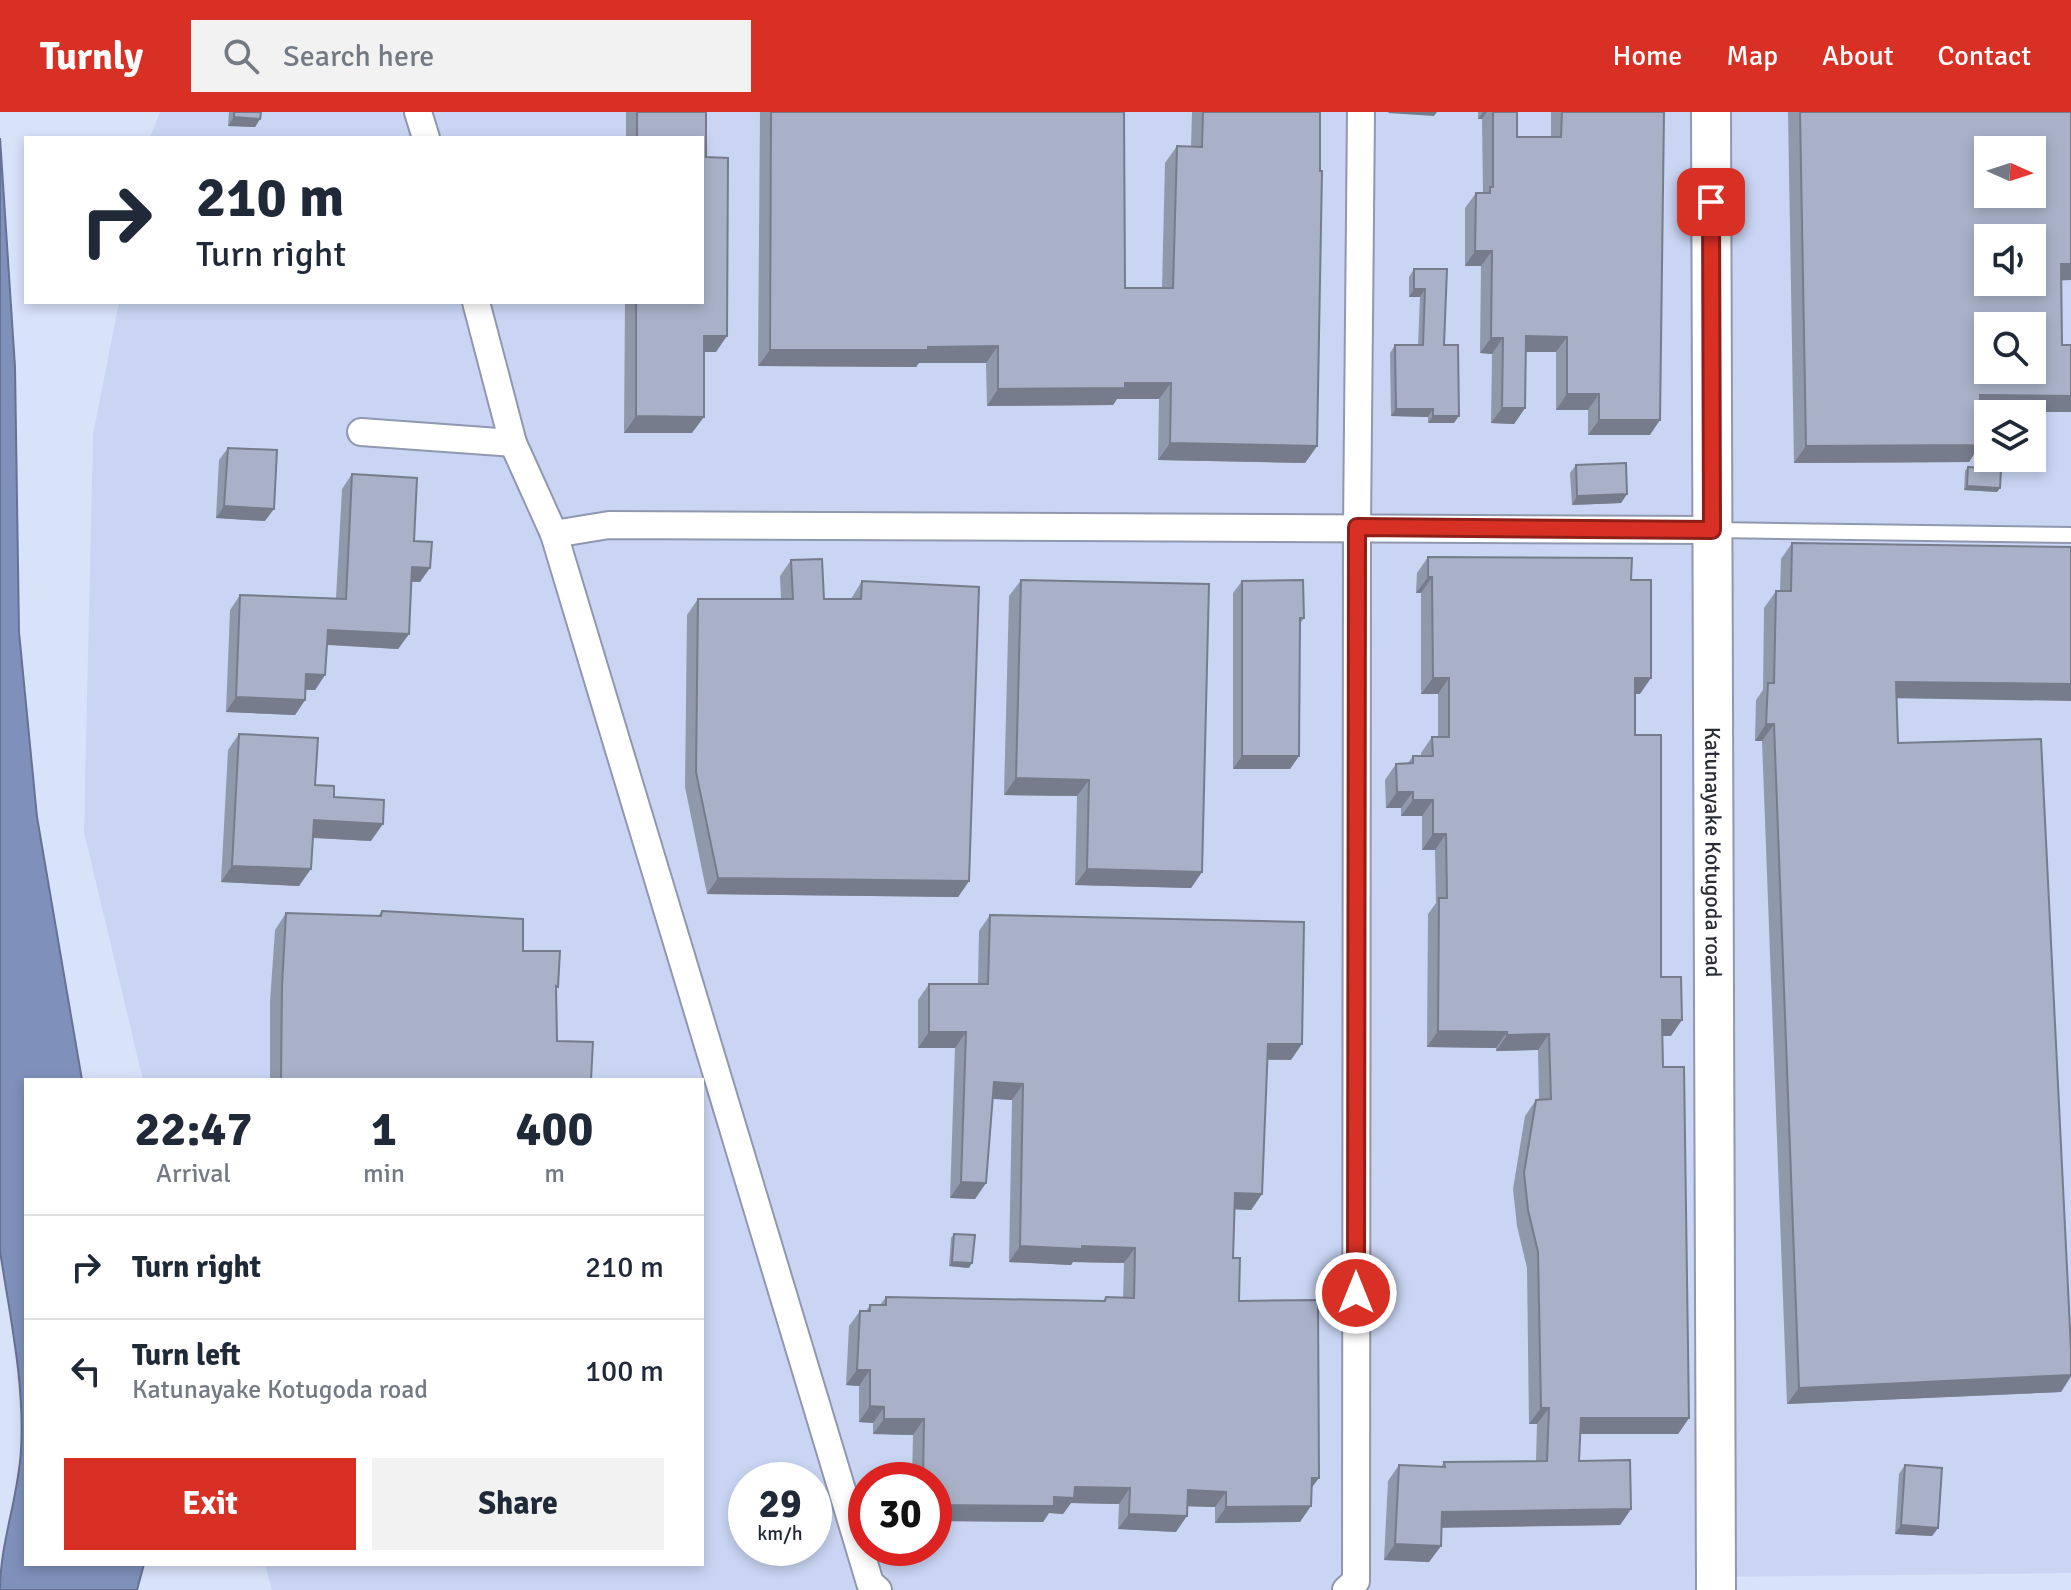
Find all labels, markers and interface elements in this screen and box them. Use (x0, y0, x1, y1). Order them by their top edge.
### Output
search box (191, 20, 751, 92)
text: Turnly (40, 33, 143, 80)
icon: search (219, 34, 263, 78)
text: Search here (283, 38, 434, 75)
text: Home (1613, 39, 1682, 73)
text: Map (1726, 39, 1778, 73)
text: About (1822, 39, 1894, 73)
text: Contact (1938, 39, 2031, 73)
north arrow (1974, 136, 2046, 208)
map controls (1974, 136, 2046, 472)
text: 210 m (196, 163, 344, 232)
icon: right (64, 168, 168, 272)
pin (1677, 168, 1745, 236)
icon: arrive (1689, 180, 1733, 224)
button: sound (1974, 224, 2046, 296)
text: Turn right (196, 232, 346, 277)
button: search (1974, 312, 2046, 384)
button: layers (1974, 400, 2046, 472)
street label: Katunayake Kotugoda road (1700, 727, 1727, 977)
text: 22:47 (135, 1100, 252, 1159)
text: 1 (371, 1100, 397, 1159)
text: 400 (516, 1100, 593, 1159)
text: Arrival (156, 1158, 231, 1190)
text: min (363, 1158, 405, 1190)
text: m (544, 1158, 565, 1190)
icon: right (64, 1245, 108, 1289)
text: Turn right (132, 1249, 261, 1286)
text: 210 m (585, 1249, 664, 1286)
position arrow (1314, 1251, 1398, 1335)
text: Turn left (132, 1337, 241, 1374)
icon: left (64, 1349, 108, 1393)
text: 100 m (585, 1353, 664, 1390)
text: Katunayake Kotugoda road (132, 1374, 428, 1406)
button: Exit (64, 1458, 356, 1550)
button: Share (372, 1458, 664, 1550)
speed limit sign: 30 (848, 1462, 952, 1566)
text: 29 (758, 1479, 802, 1529)
text: km/h (757, 1521, 803, 1546)

